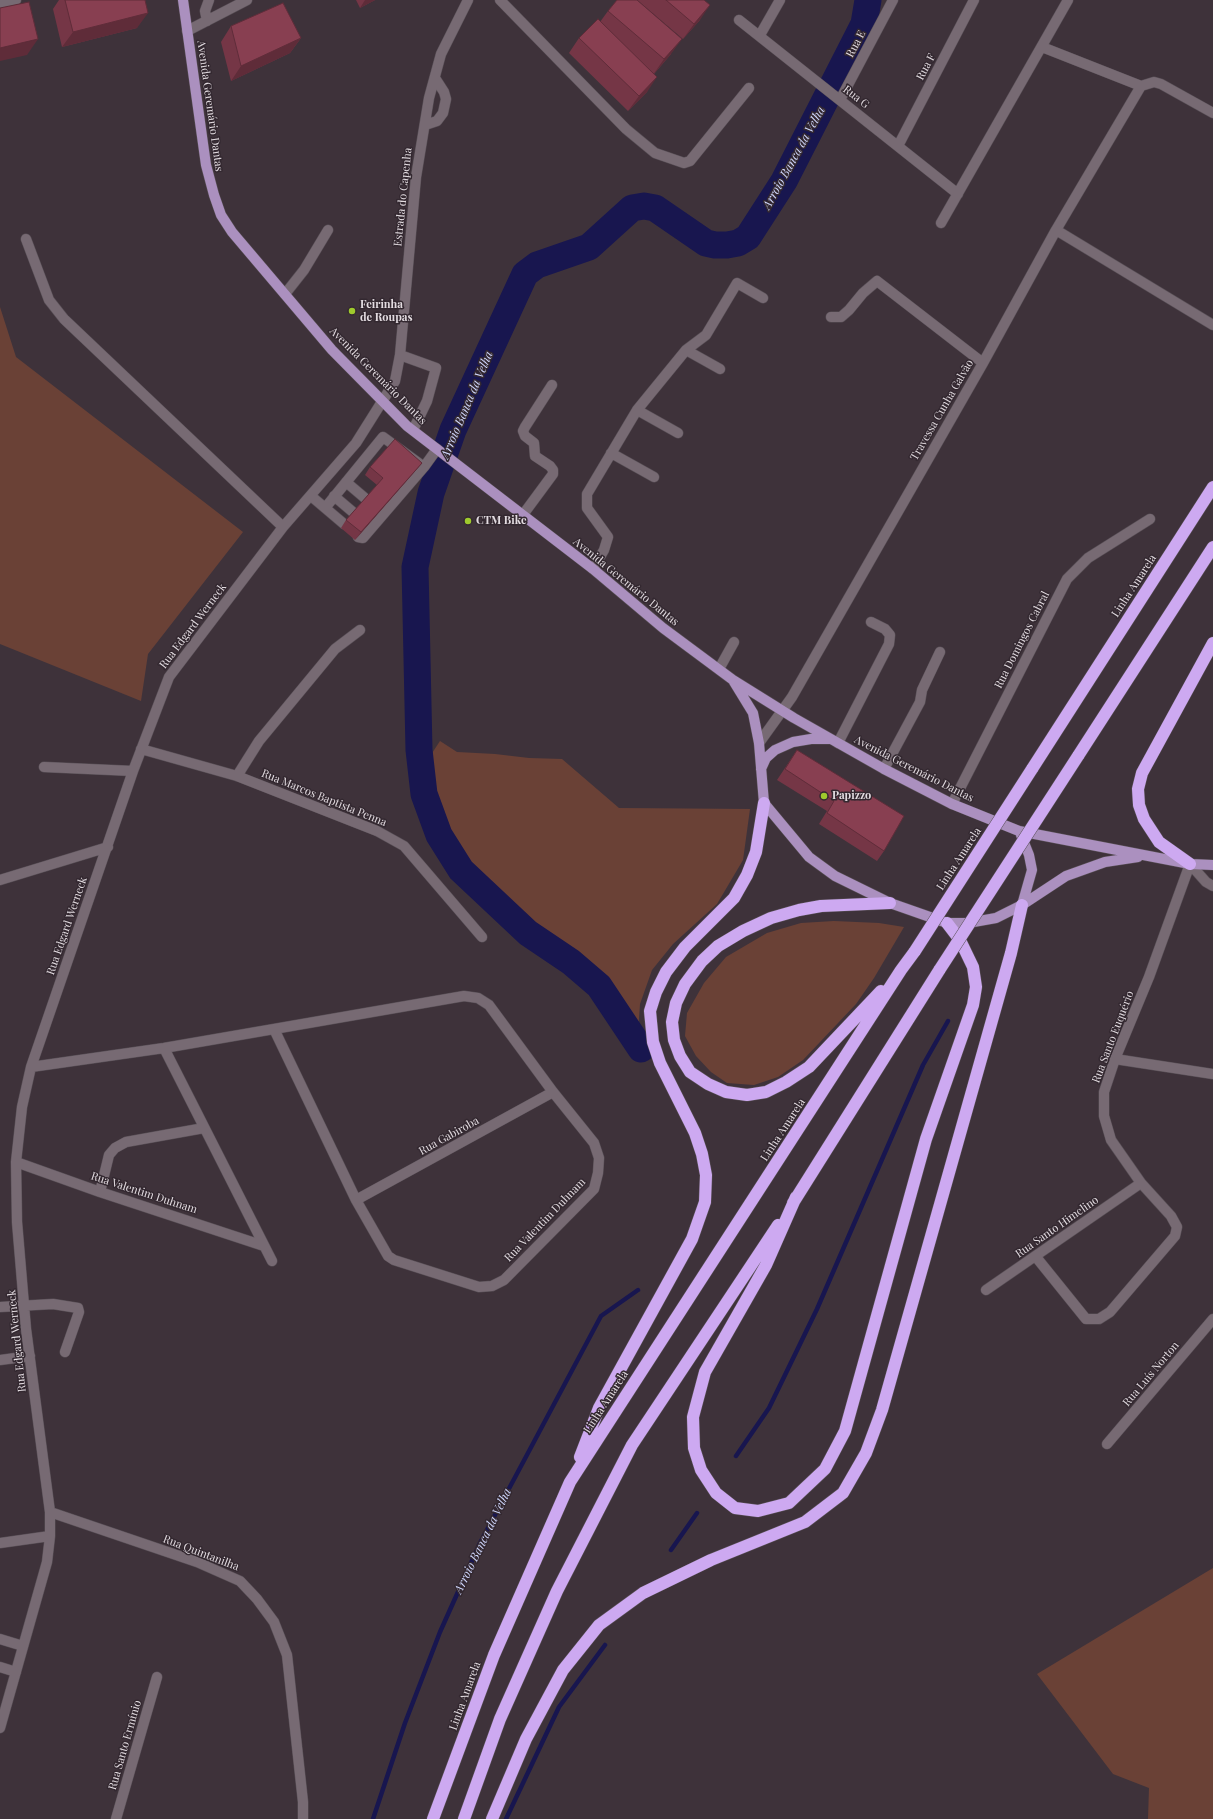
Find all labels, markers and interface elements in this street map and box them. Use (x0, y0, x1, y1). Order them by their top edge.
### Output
street label: Rua E (843, 28, 869, 60)
street label: Avenida Geremário Dantas (194, 40, 226, 172)
street label: Rua F (914, 52, 938, 82)
street label: Rua G (840, 83, 872, 111)
water label: Arroio Banca da Velha (760, 104, 828, 212)
street label: Estrada do Capenha (391, 147, 415, 247)
place label: Feirinha de Roupas (360, 298, 413, 324)
marker: Feirinha de Roupas (347, 306, 357, 316)
street label: Avenida Geremário Dantas (327, 325, 429, 427)
water label: Arroio Banca da Velha (438, 349, 496, 461)
street label: Travessa Cunha Galvão (908, 357, 976, 463)
place label: CTM Bike (476, 514, 526, 528)
marker: CTM Bike (463, 516, 473, 526)
street label: Avenida Geremário Dantas (571, 535, 681, 629)
street label: Linha Amarela (1109, 552, 1159, 620)
street label: Rua Edgard Werneck (157, 581, 229, 671)
street label: Rua Domingos Cabral (992, 589, 1052, 691)
street label: Avenida Geremário Dantas (852, 733, 976, 805)
street label: Rua Marcos Baptista Penna (259, 767, 389, 829)
place label: Papizzo (832, 789, 871, 803)
marker: Papizzo (819, 791, 829, 801)
street label: Linha Amarela (934, 825, 984, 893)
street label: Rua Edgard Werneck (44, 875, 90, 977)
street label: Rua Santo Euquério (1089, 989, 1137, 1085)
street label: Linha Amarela (758, 1096, 808, 1164)
street label: Rua Gabiroba (417, 1114, 481, 1158)
street label: Rua Valentim Duhnam (89, 1170, 199, 1216)
street label: Rua Valentim Duhnam (502, 1176, 588, 1264)
street label: Rua Santo Himelino (1013, 1193, 1101, 1261)
street label: Rua Edgard Werneck (5, 1289, 29, 1393)
street label: Rua Luís Norton (1120, 1339, 1182, 1409)
street label: Linha Amarela (581, 1368, 631, 1436)
water label: Arroio Banca da Velha (451, 1486, 515, 1596)
street label: Rua Quintanilha (161, 1532, 241, 1574)
street label: Linha Amarela (446, 1660, 484, 1732)
street label: Rua Santo Ermínio (106, 1699, 144, 1791)

